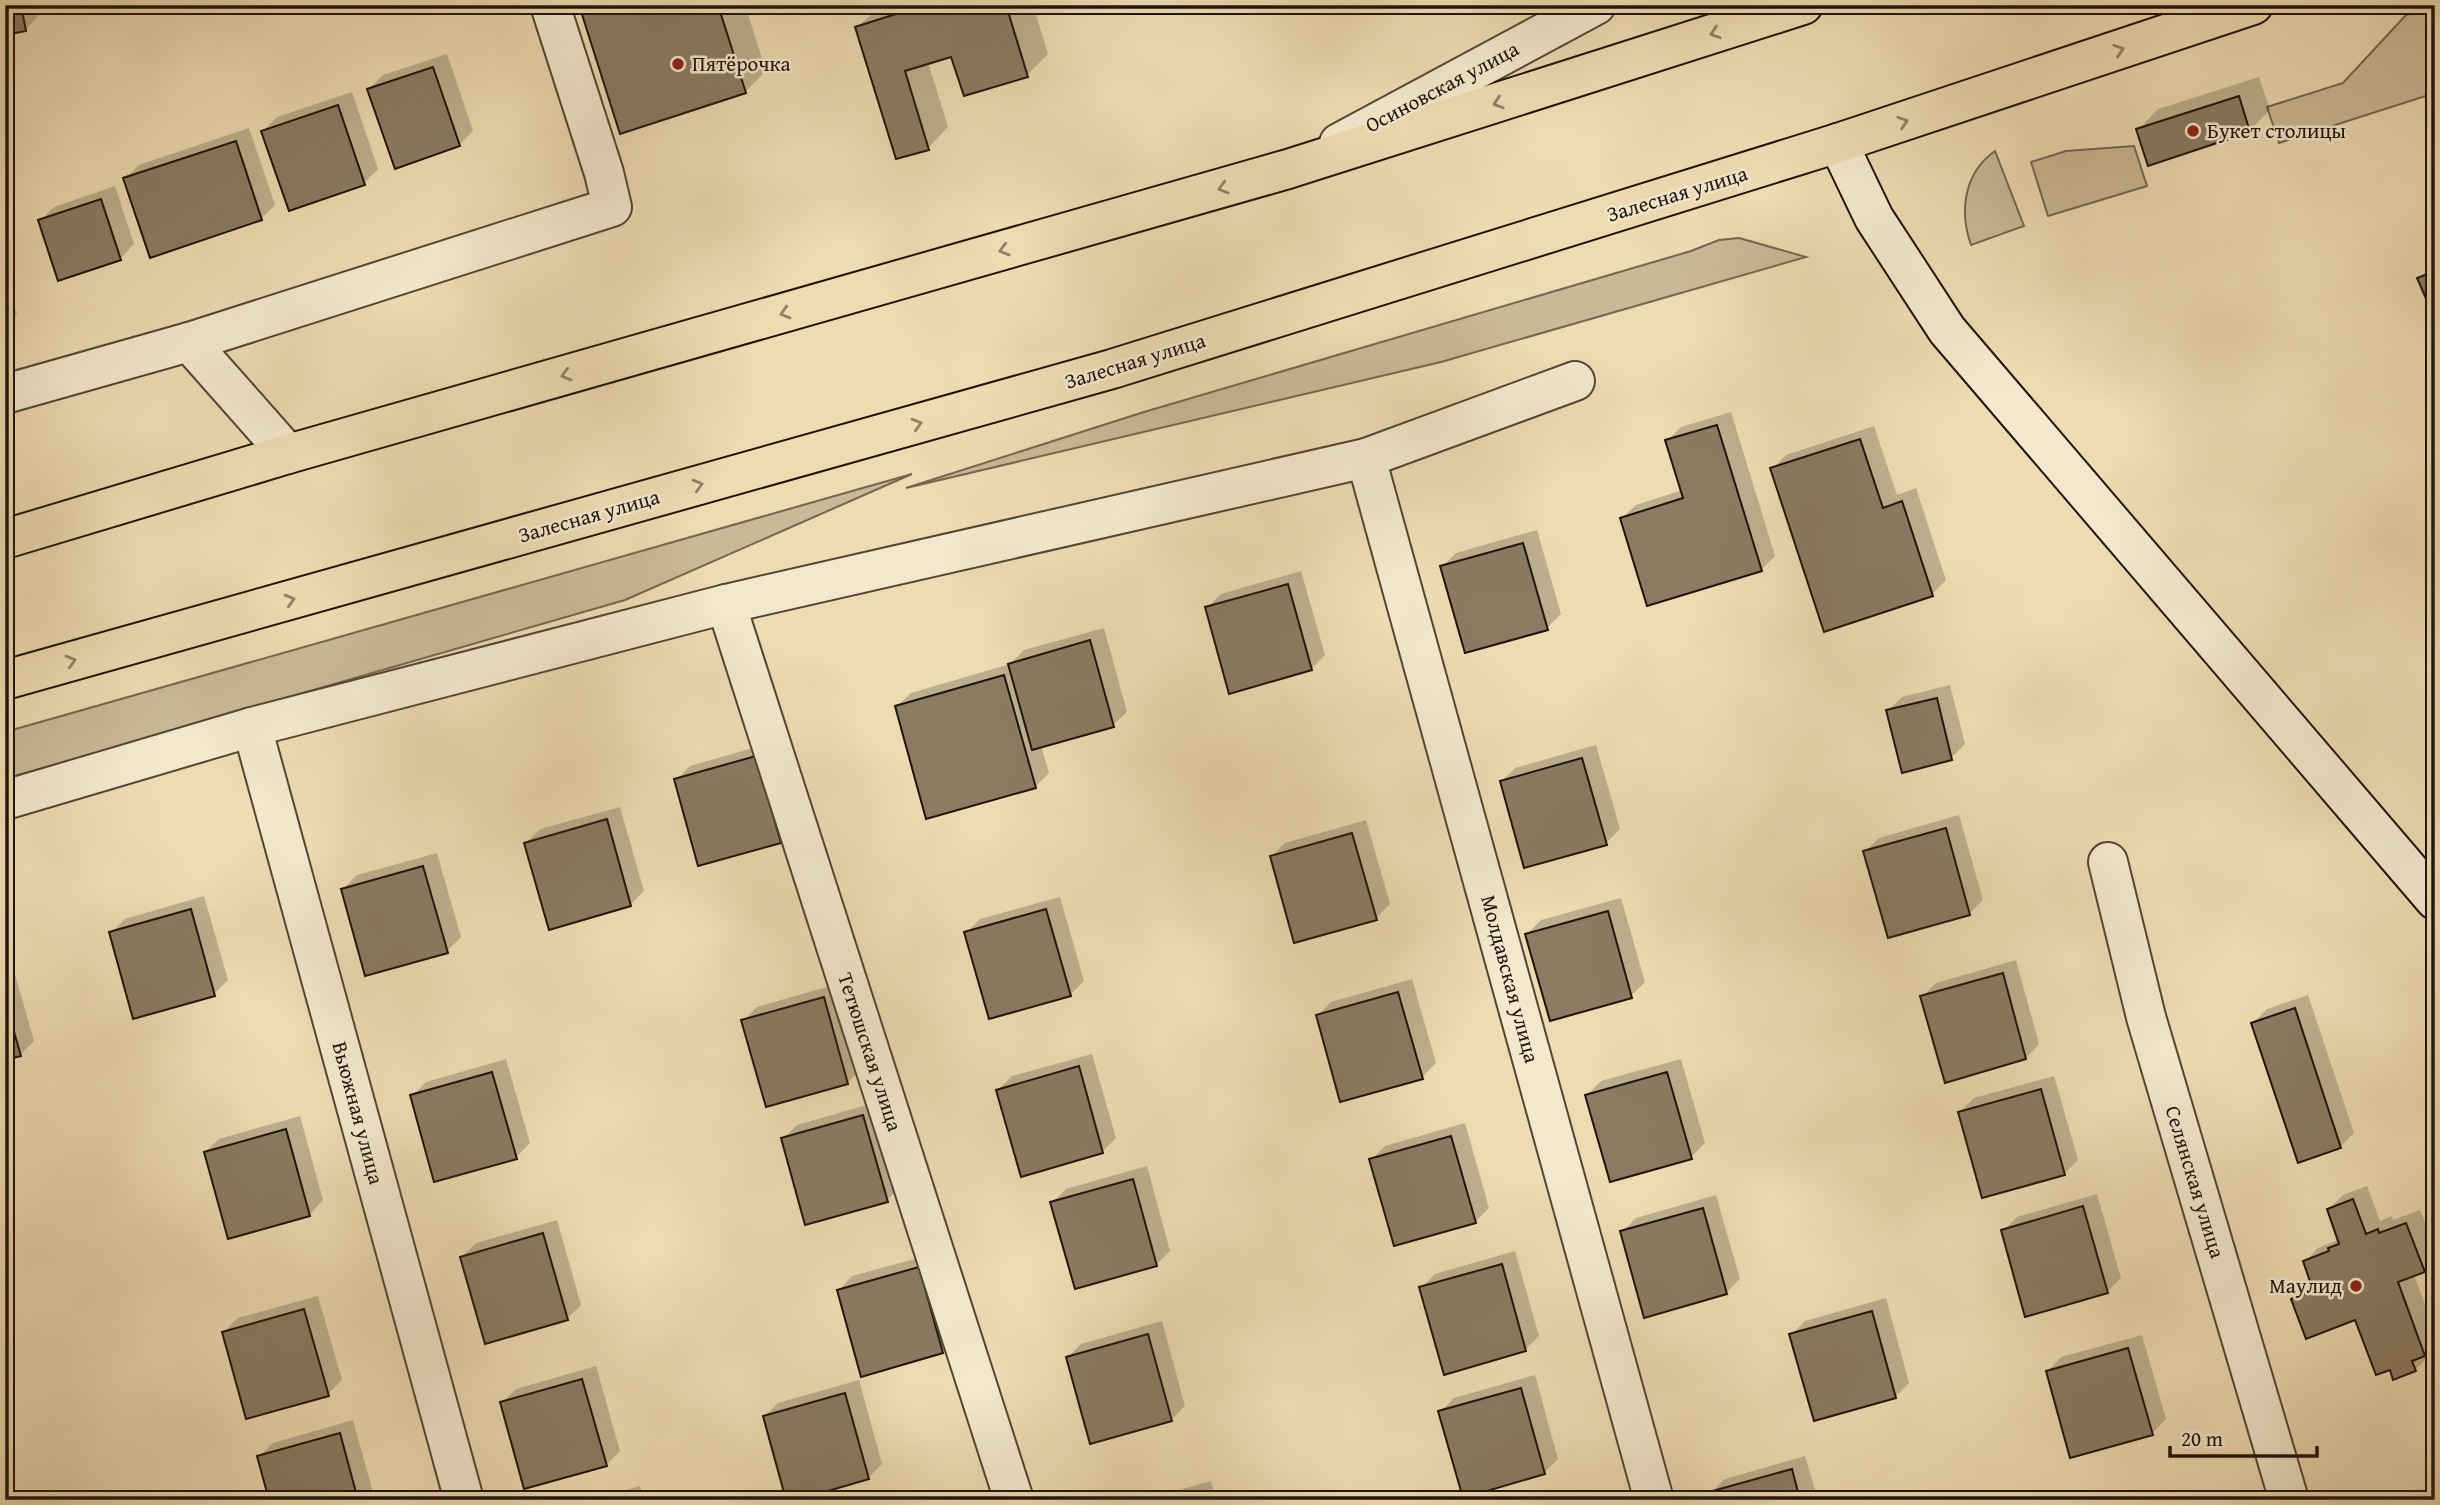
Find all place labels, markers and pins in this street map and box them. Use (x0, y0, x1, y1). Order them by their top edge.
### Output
place label: Пятёрочка (692, 48, 790, 79)
marker: Пятёрочка (670, 56, 686, 72)
place label: Букет столицы (2207, 115, 2346, 146)
marker: Букет столицы (2185, 123, 2201, 139)
place label: Маулид (2269, 1270, 2343, 1301)
marker: Маулид (2348, 1278, 2364, 1294)

